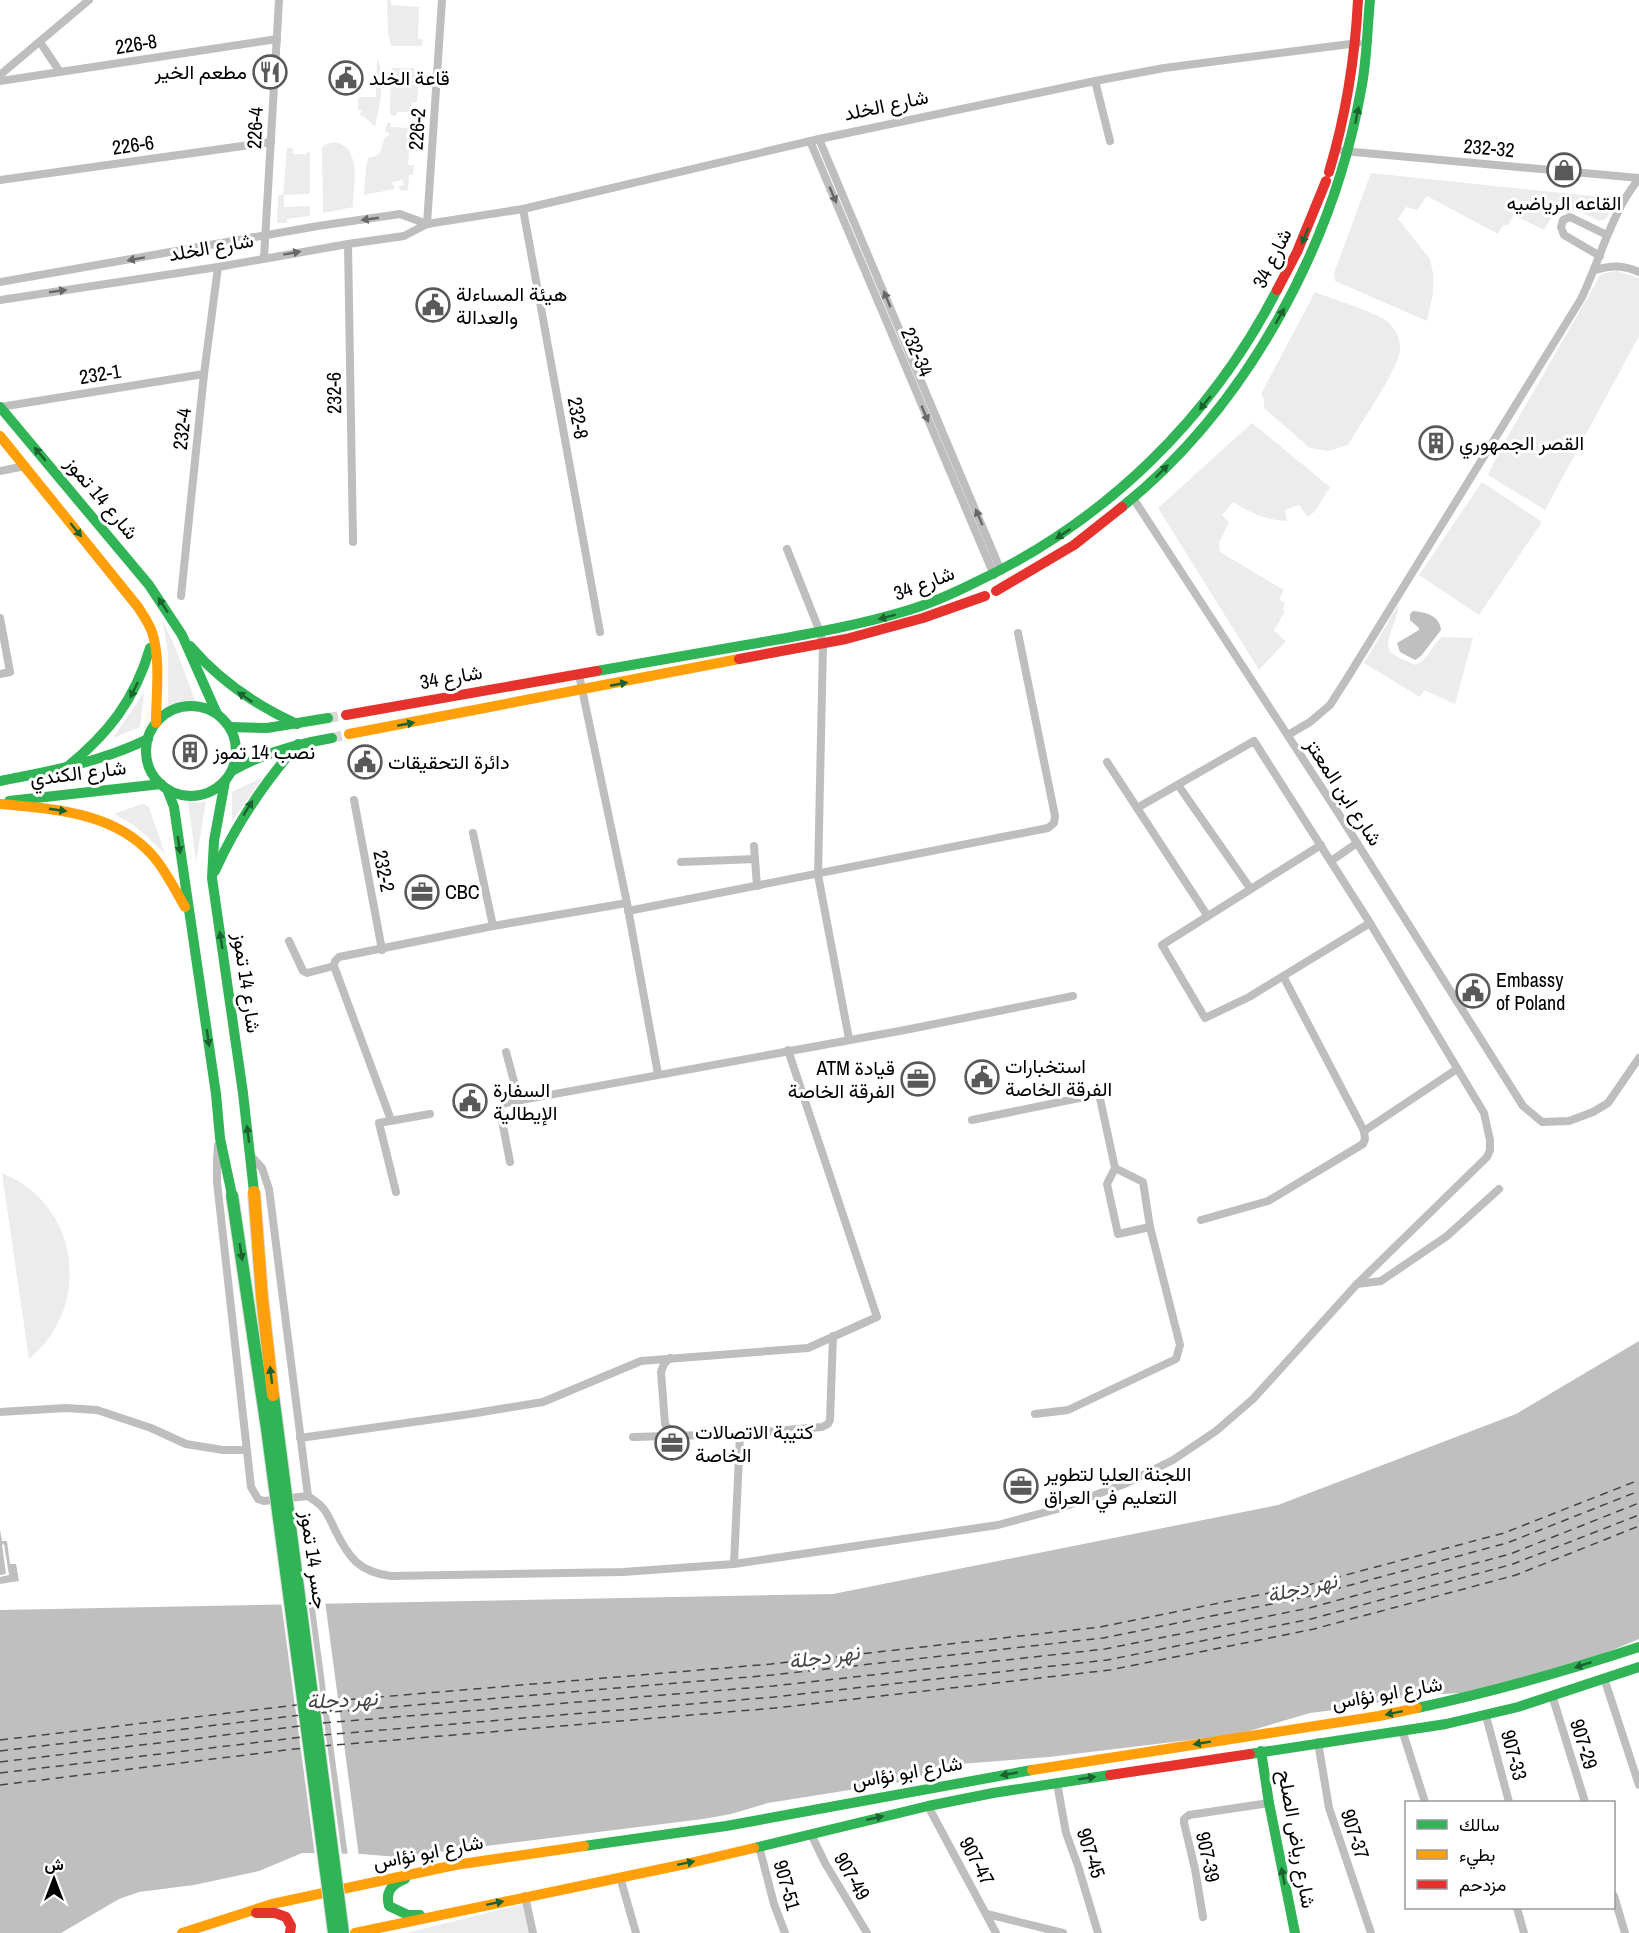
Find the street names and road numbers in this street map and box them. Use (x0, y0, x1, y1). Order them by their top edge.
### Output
street label: 226-8 (113, 27, 159, 60)
street label: شارع الخلد (841, 82, 931, 128)
street label: 226-4 (240, 106, 269, 150)
street label: 226-2 (402, 107, 431, 151)
street label: 226-6 (110, 128, 156, 161)
street label: 232-32 (1462, 132, 1516, 163)
street label: شارع 34 (1246, 224, 1298, 292)
street label: شارع الخلد (166, 226, 256, 268)
street label: 232-34 (895, 323, 940, 381)
street label: 232-1 (77, 357, 123, 390)
street label: 232-6 (320, 372, 347, 414)
street label: 232-8 (562, 395, 595, 441)
street label: 232-4 (166, 407, 197, 451)
street label: شارع 14 تموز (58, 450, 145, 546)
street label: شارع 34 (890, 559, 958, 607)
street label: شارع 34 (418, 658, 484, 696)
street label: شارع ابن المعتز (1298, 732, 1389, 851)
street label: شارع الكندي (28, 753, 128, 796)
street label: 232-2 (367, 848, 402, 894)
street label: شارع 14 تموز (226, 930, 268, 1035)
street label: جسر 14 تموز (294, 1508, 335, 1611)
street label: شارع ابو نؤاس (1330, 1670, 1444, 1716)
street label: 907-29 (1564, 1715, 1605, 1772)
street label: 907-33 (1495, 1727, 1534, 1783)
street label: شارع ابو نؤاس (850, 1749, 964, 1795)
street label: شارع رياض الصلح (1271, 1767, 1323, 1911)
street label: 907-37 (1335, 1805, 1376, 1862)
street label: 907-45 (1071, 1824, 1112, 1881)
street label: شارع ابو نؤاس (371, 1828, 485, 1876)
street label: 907-39 (1190, 1829, 1227, 1885)
street label: 907-47 (954, 1832, 1001, 1890)
street label: 907-49 (828, 1847, 877, 1905)
street label: 907-51 (767, 1857, 807, 1913)

